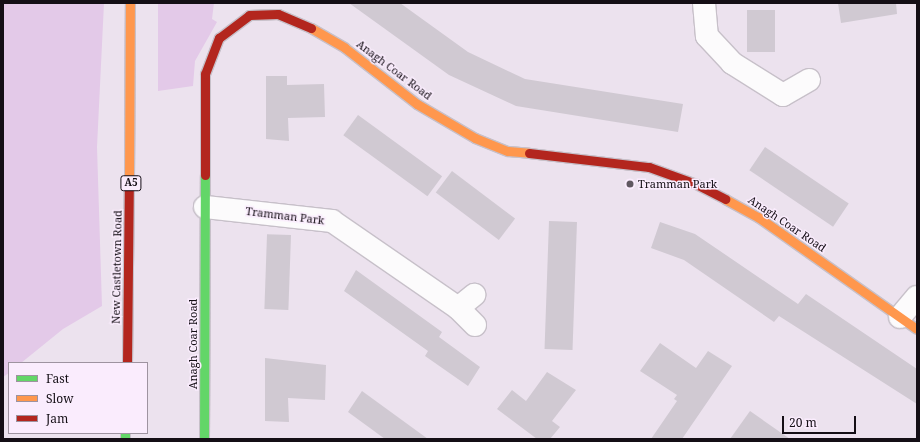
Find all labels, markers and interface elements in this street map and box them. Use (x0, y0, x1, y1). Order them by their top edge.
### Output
street label: Anagh Coar Road (354, 37, 434, 103)
road number: A5 (120, 175, 142, 191)
place label: Tramman Park (638, 177, 717, 191)
marker: Tramman Park (625, 179, 635, 189)
street label: Anagh Coar Road (746, 193, 828, 255)
street label: Tramman Park (245, 205, 325, 227)
street label: New Castletown Road (109, 210, 125, 324)
street label: Anagh Coar Road (186, 299, 200, 389)
legend (8, 362, 148, 434)
text: Fast (46, 370, 69, 387)
text: Slow (46, 390, 74, 407)
scale bar (784, 408, 858, 434)
text: Jam (46, 410, 68, 427)
text: 20 m (789, 414, 817, 431)

